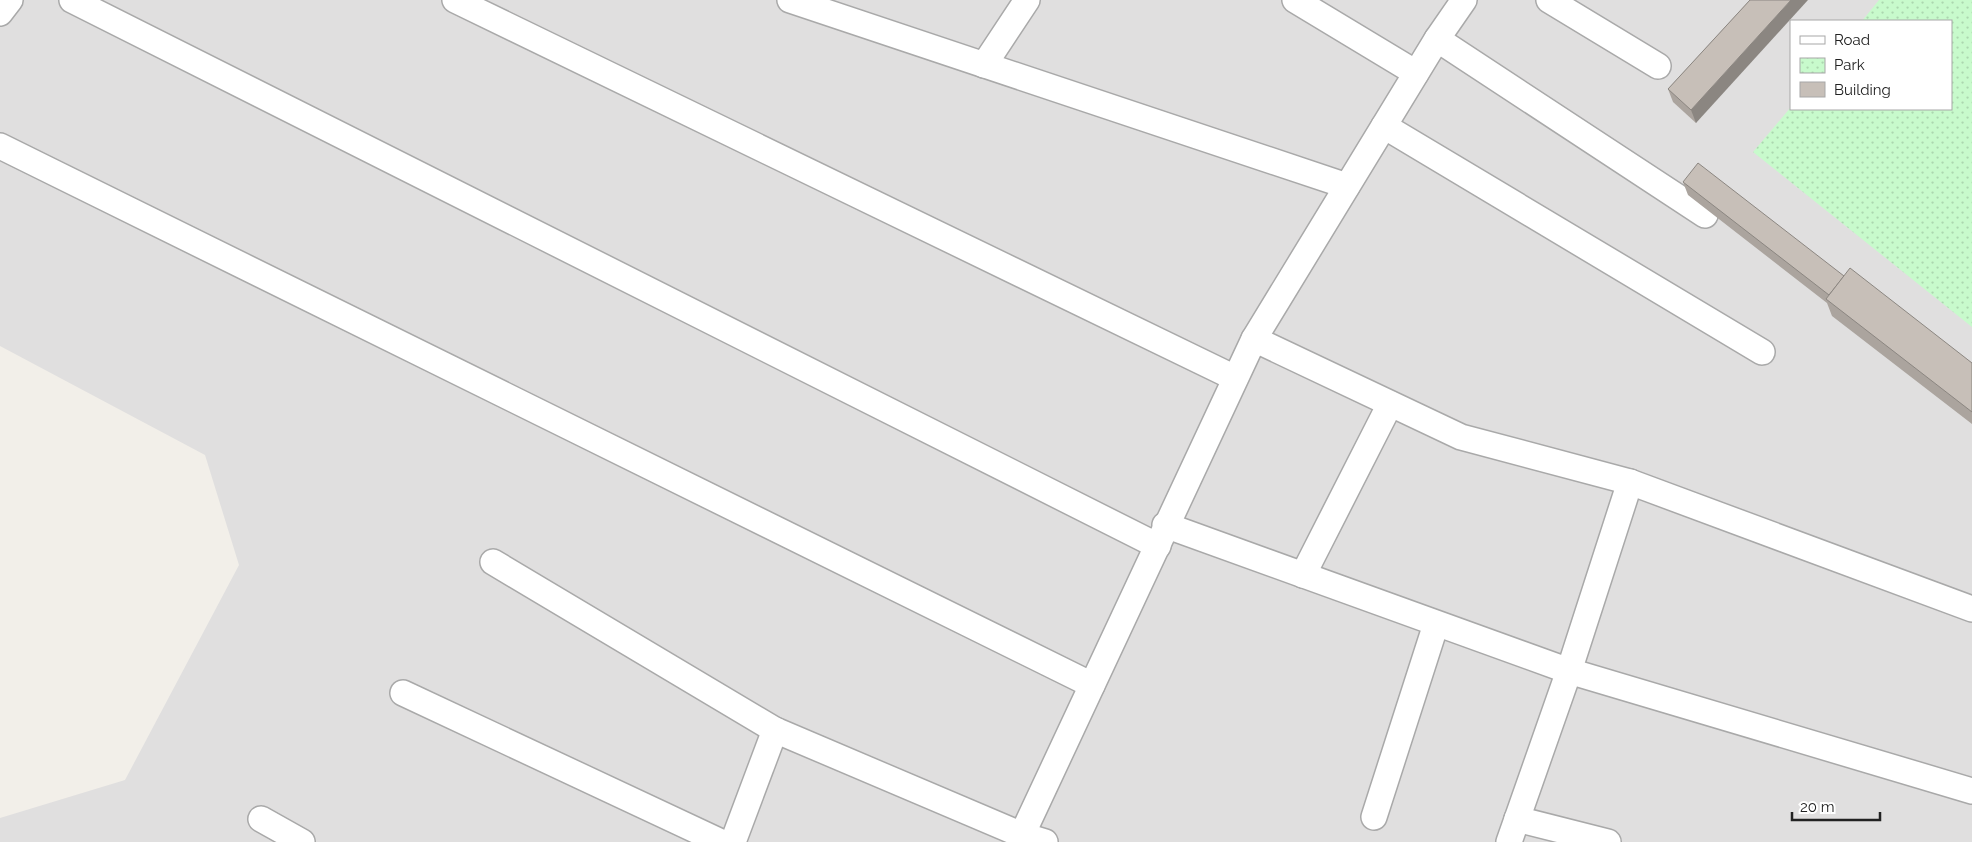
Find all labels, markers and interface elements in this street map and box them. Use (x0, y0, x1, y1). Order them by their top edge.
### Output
legend (1790, 20, 1952, 110)
text: Road (1834, 31, 1870, 49)
text: Park (1834, 56, 1865, 74)
text: Building (1834, 81, 1891, 99)
scale bar (1792, 790, 1880, 822)
text: 20 m (1800, 798, 1835, 816)

